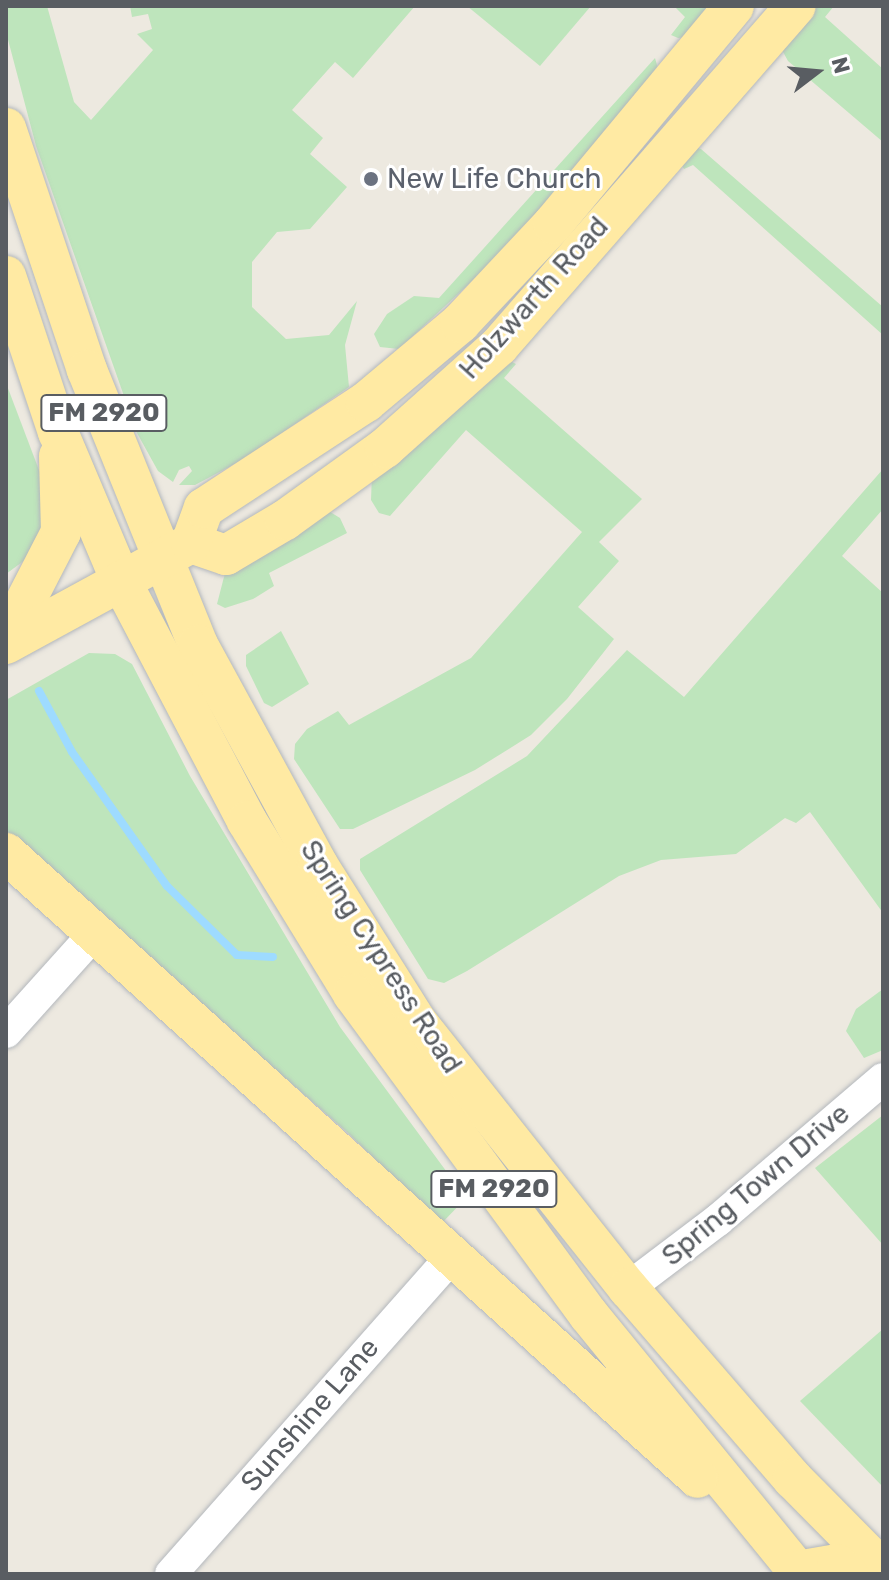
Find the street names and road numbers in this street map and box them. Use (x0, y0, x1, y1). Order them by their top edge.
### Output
street label: Holzwarth Road (452, 210, 616, 386)
road number: FM 2920 (40, 391, 168, 435)
street label: Spring Cypress Road (293, 834, 469, 1080)
street label: Spring Town Drive (655, 1097, 857, 1273)
road number: FM 2920 (430, 1167, 558, 1211)
street label: Sunshine Lane (234, 1331, 386, 1499)

